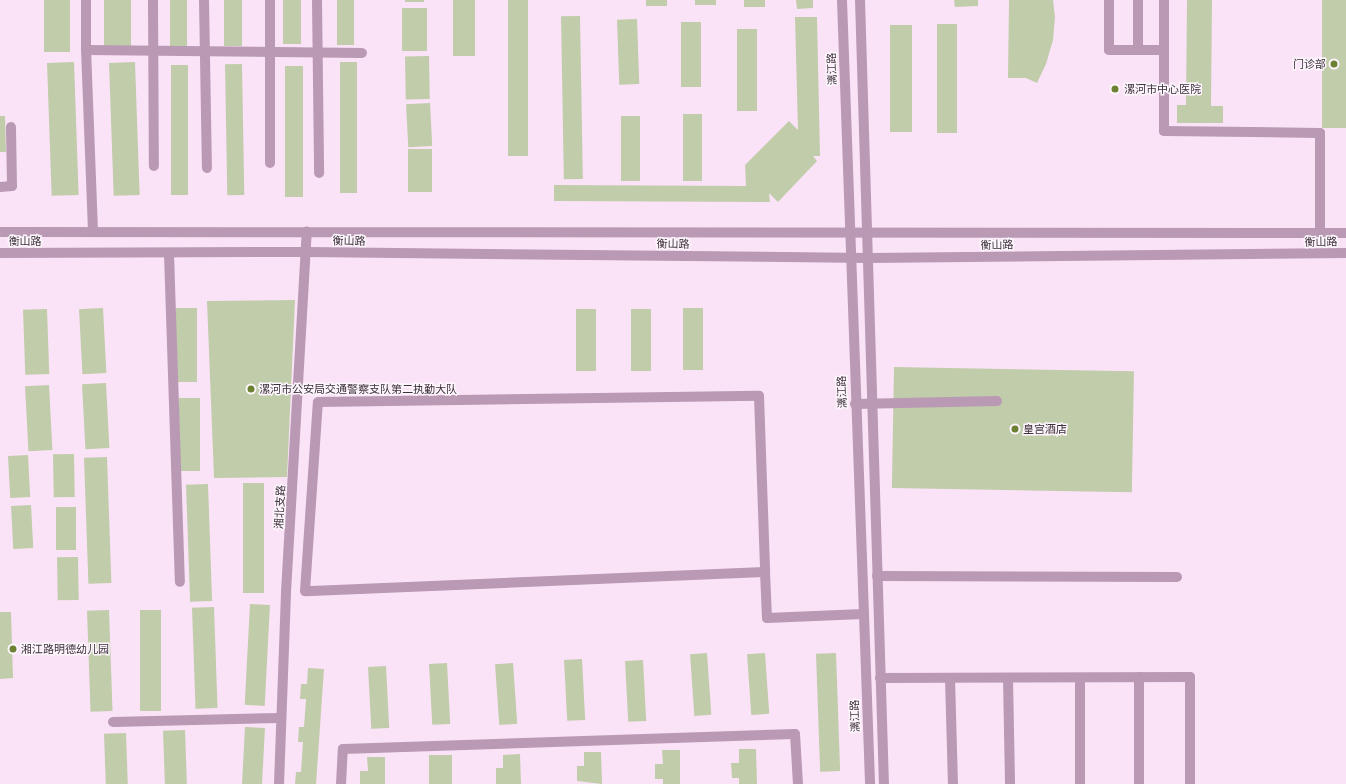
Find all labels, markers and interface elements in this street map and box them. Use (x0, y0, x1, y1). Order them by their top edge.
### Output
street label: 漓江路 (825, 52, 839, 86)
place label: 门诊部 (1293, 57, 1326, 71)
marker: 门诊部 (1329, 59, 1339, 69)
place label: 漯河市中心医院 (1124, 82, 1201, 96)
marker: 漯河市中心医院 (1109, 83, 1121, 95)
street label: 衡山路 (9, 234, 41, 248)
street label: 衡山路 (332, 234, 366, 248)
street label: 衡山路 (1304, 235, 1338, 249)
street label: 衡山路 (656, 237, 690, 251)
street label: 衡山路 (980, 238, 1014, 252)
street label: 漓江路 (835, 375, 849, 409)
place label: 漯河市公安局交通警察支队第二执勤大队 (259, 382, 457, 396)
marker: 漯河市公安局交通警察支队第二执勤大队 (246, 384, 256, 394)
place label: 皇宫酒店 (1023, 422, 1067, 436)
marker: 皇宫酒店 (1010, 424, 1020, 434)
street label: 湘北支路 (272, 485, 288, 529)
place label: 湘江路明德幼儿园 (21, 642, 109, 656)
marker: 湘江路明德幼儿园 (8, 644, 18, 654)
street label: 漓江路 (848, 699, 862, 733)

